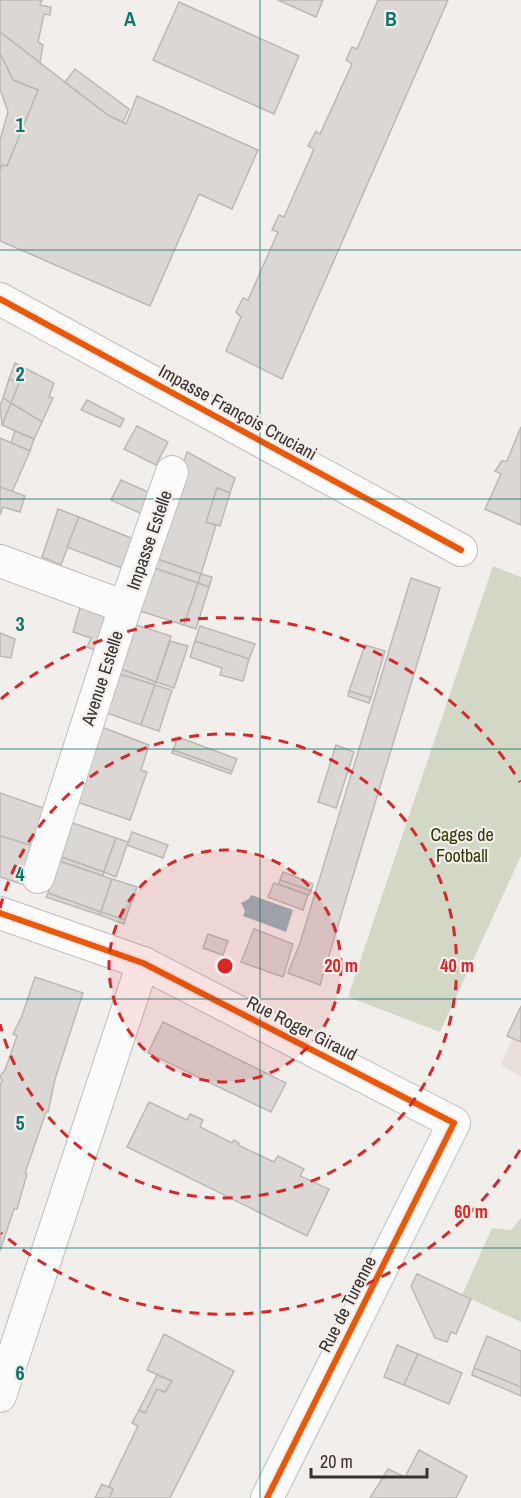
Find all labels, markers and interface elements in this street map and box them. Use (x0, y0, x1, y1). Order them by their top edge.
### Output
text: A (124, 5, 136, 32)
text: B (385, 5, 397, 32)
text: 1 (15, 111, 25, 138)
street label: Impasse François Cruciani (154, 358, 322, 466)
text: 2 (15, 360, 25, 387)
street label: Impasse Estelle (120, 487, 178, 593)
text: 3 (15, 610, 25, 637)
street label: Avenue Estelle (75, 627, 129, 730)
park label: Cages de Football (430, 822, 494, 868)
text: 4 (15, 860, 25, 887)
text: 20 m (324, 953, 358, 978)
text: 40 m (440, 953, 474, 978)
centre of rings (215, 956, 235, 976)
street label: Rue Roger Giraud (243, 989, 361, 1067)
text: 5 (15, 1109, 25, 1136)
text: 60 m (454, 1199, 488, 1224)
street label: Rue de Turenne (312, 1251, 382, 1357)
text: 6 (15, 1359, 25, 1386)
scale bar (311, 1441, 426, 1479)
text: 20 m (320, 1449, 353, 1474)

